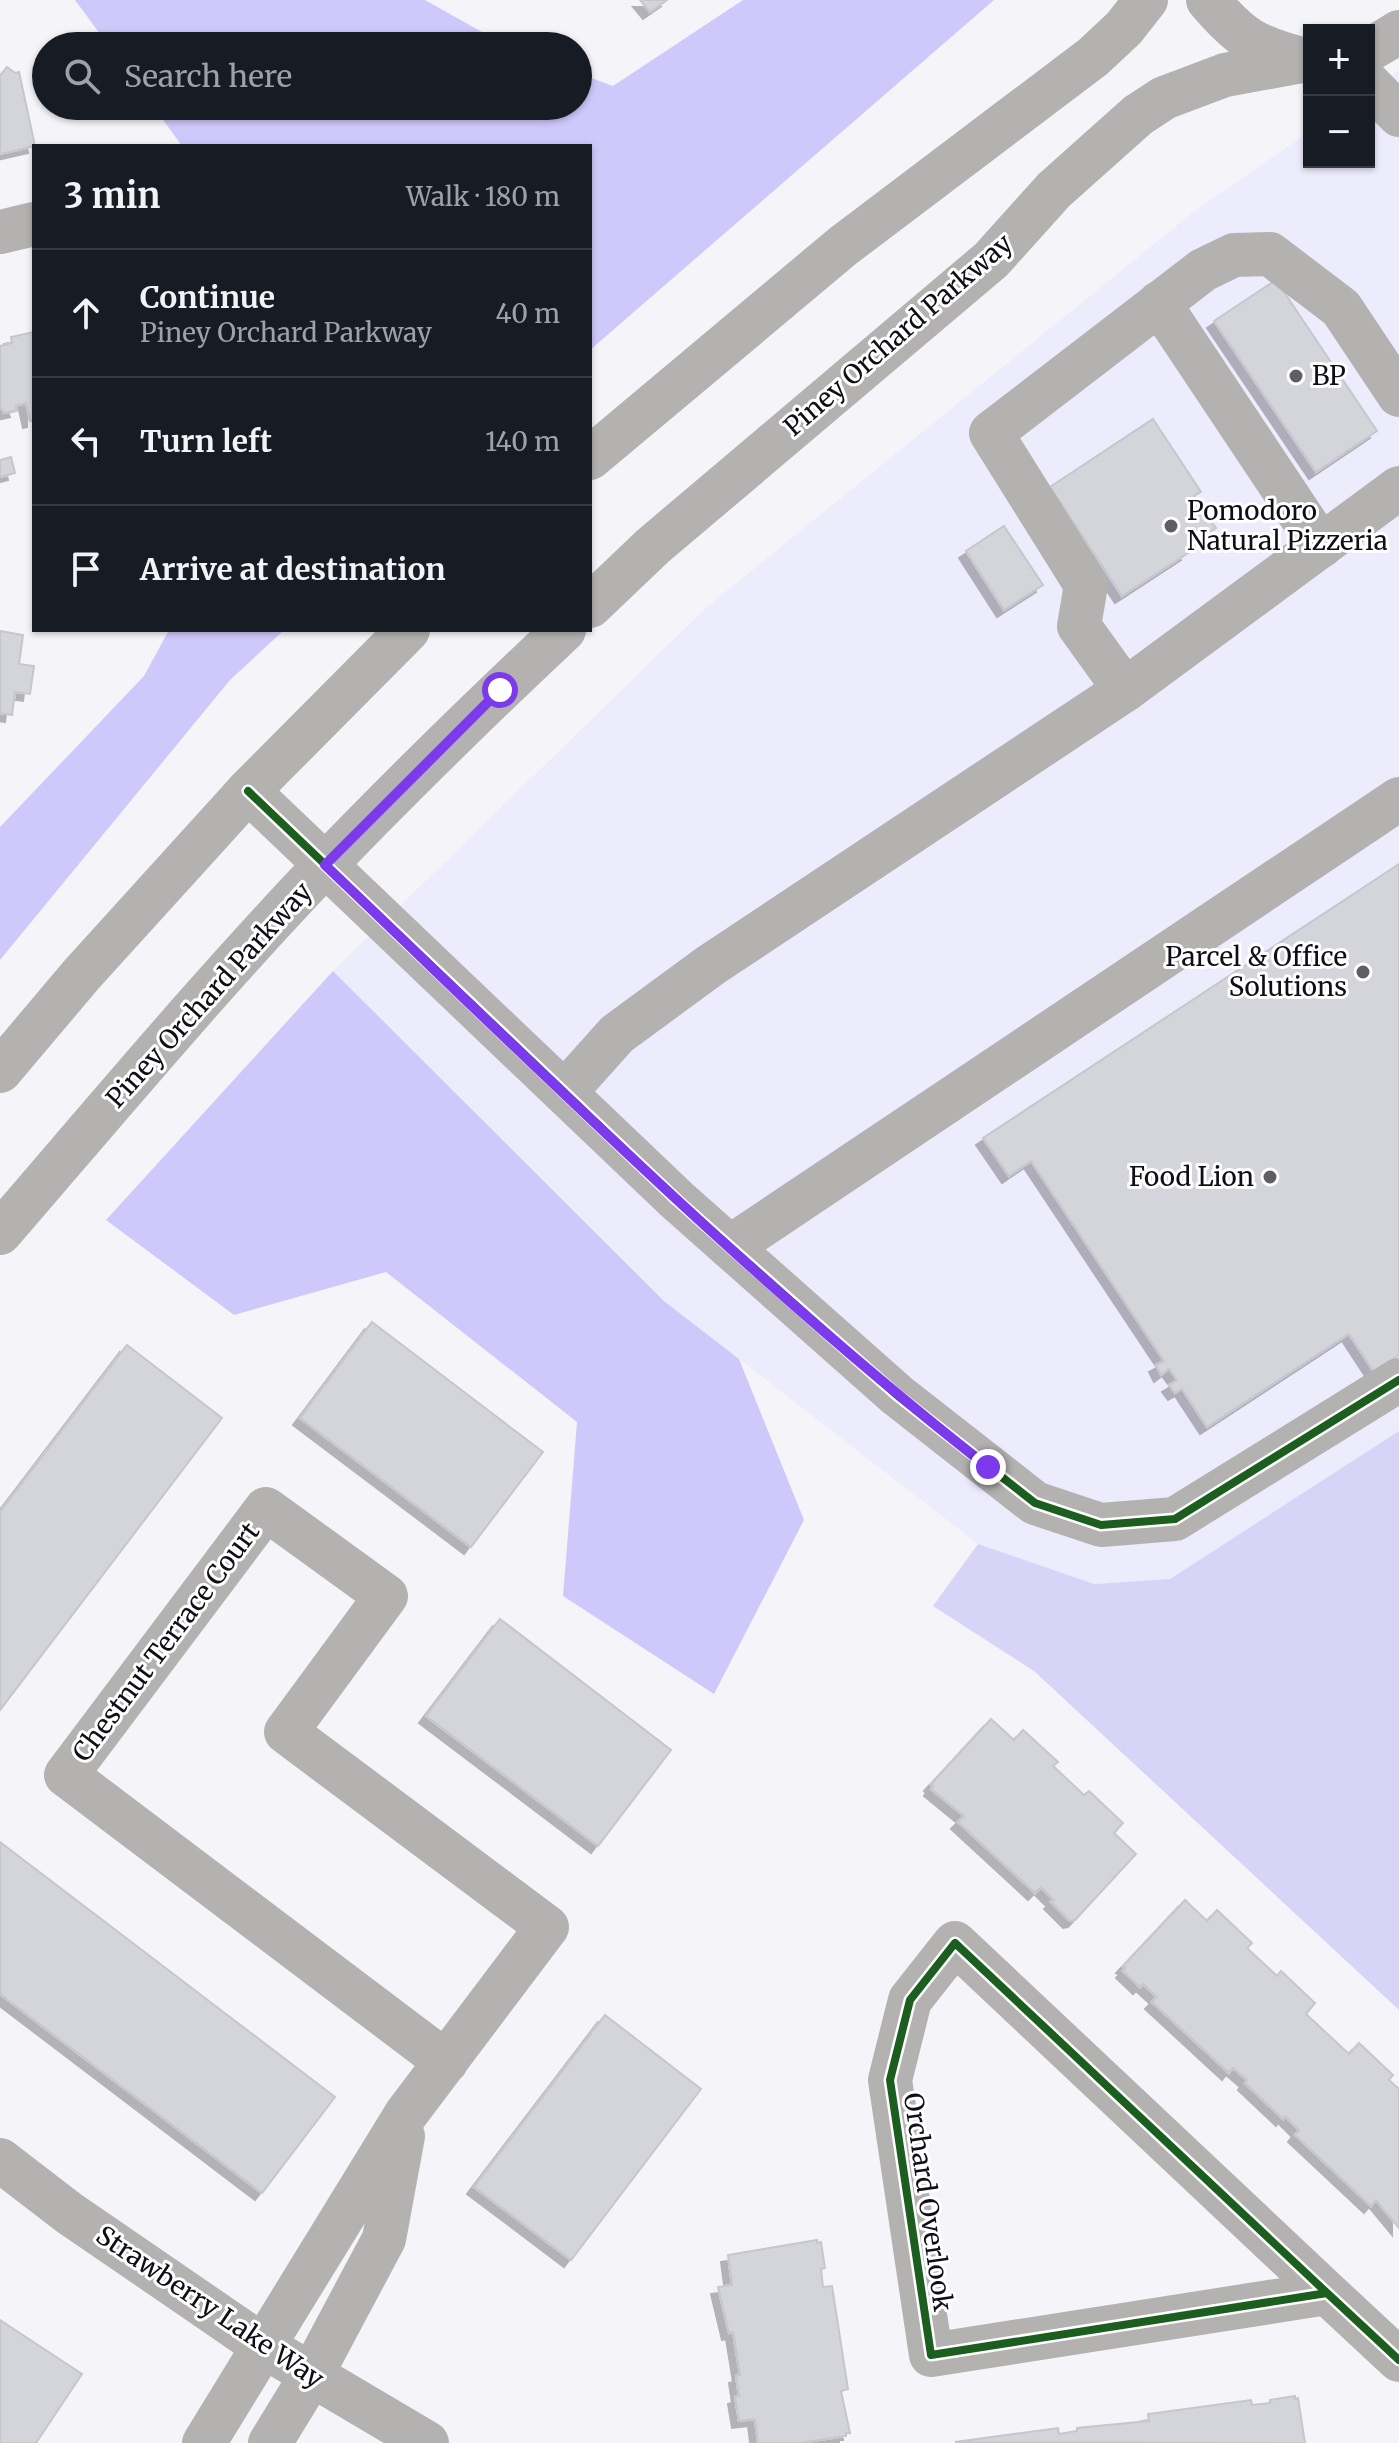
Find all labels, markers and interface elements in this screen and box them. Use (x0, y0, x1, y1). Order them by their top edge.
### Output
map controls (1303, 24, 1375, 168)
button: + (1303, 24, 1375, 96)
search box (32, 32, 592, 120)
icon: search (60, 54, 104, 98)
text: Search here (124, 57, 292, 95)
button: − (1303, 96, 1375, 168)
text: 3 min (64, 175, 160, 217)
text: Walk · 180 m (406, 180, 560, 213)
street label: Piney Orchard Parkway (777, 226, 1019, 443)
text: Continue (140, 278, 275, 316)
icon: ahead (64, 291, 108, 335)
text: 40 m (496, 297, 560, 330)
text: Piney Orchard Parkway (140, 316, 432, 349)
place label: BP (1312, 359, 1346, 392)
marker: BP (1287, 367, 1305, 385)
icon: left (64, 419, 108, 463)
text: Turn left (140, 422, 272, 460)
text: 140 m (485, 425, 560, 458)
place label: Pomodoro Natural Pizzeria (1187, 494, 1388, 557)
marker: Pomodoro Natural Pizzeria (1162, 517, 1180, 535)
icon: arrive (64, 547, 108, 591)
text: Arrive at destination (140, 550, 446, 588)
route start (482, 672, 518, 708)
street label: Piney Orchard Parkway (99, 875, 319, 1114)
place label: Parcel & Office Solutions (1165, 940, 1347, 1003)
marker: Parcel & Office Solutions (1354, 963, 1372, 981)
place label: Food Lion (1129, 1160, 1254, 1193)
marker: Food Lion (1261, 1168, 1279, 1186)
route end (970, 1449, 1006, 1485)
street label: Chestnut Terrace Court (65, 1516, 266, 1768)
street label: Orchard Overlook (897, 2091, 960, 2314)
street label: Strawberry Lake Way (90, 2218, 331, 2396)

